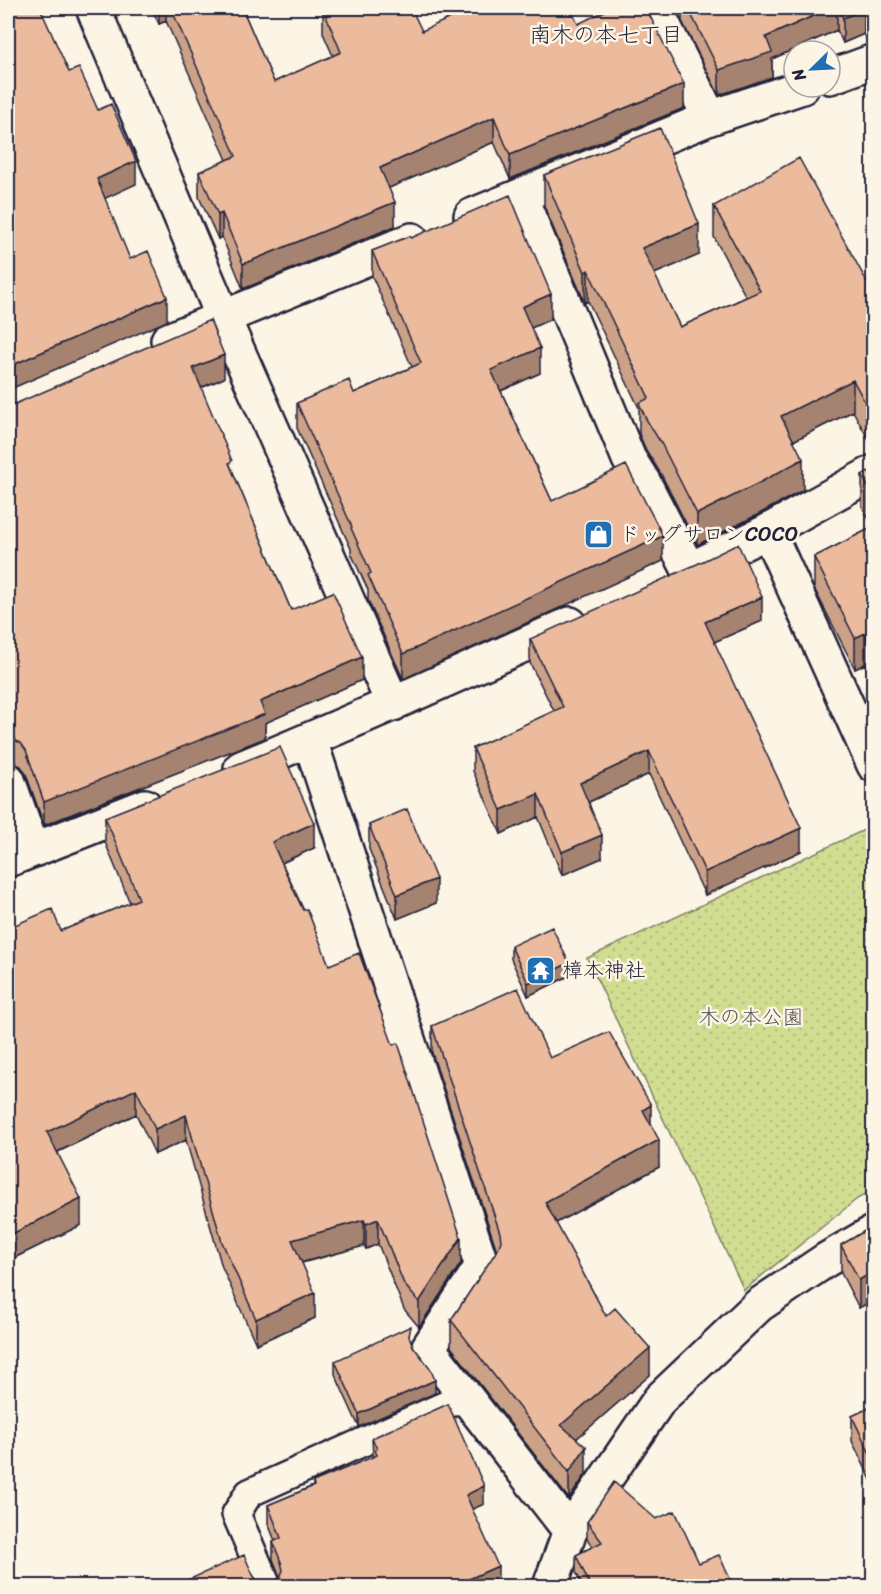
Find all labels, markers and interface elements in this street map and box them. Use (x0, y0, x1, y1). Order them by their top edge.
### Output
district label: 南木の本七丁目 (529, 15, 683, 54)
north arrow (782, 39, 842, 99)
text: N (783, 63, 815, 87)
place label: ドッグサロンCOCO (619, 515, 798, 553)
shop icon: ドッグサロンCOCO (582, 518, 614, 550)
place label: 樟本神社 (562, 951, 646, 989)
temple icon: 樟本神社 (525, 954, 557, 986)
park label: 木の本公園 (699, 998, 804, 1036)

